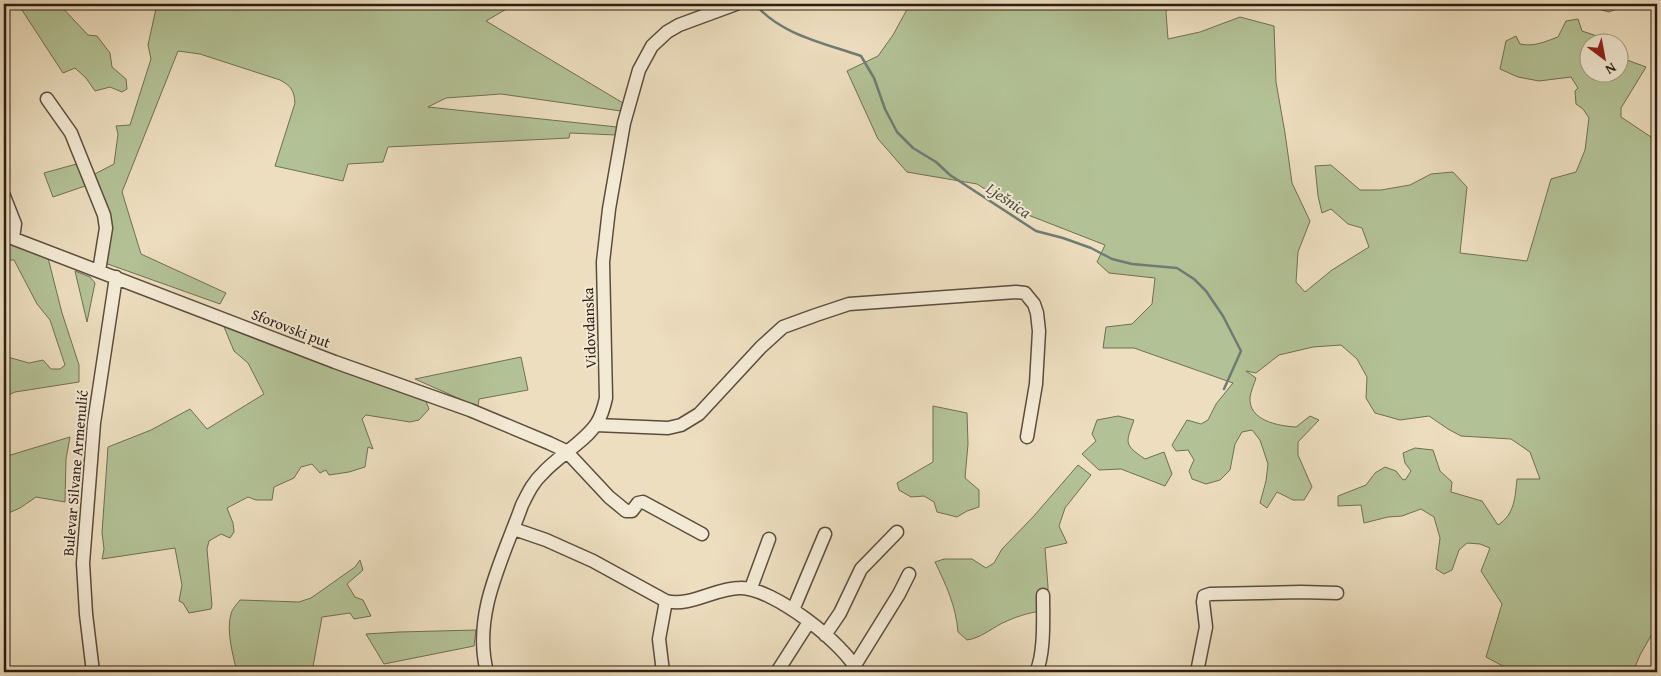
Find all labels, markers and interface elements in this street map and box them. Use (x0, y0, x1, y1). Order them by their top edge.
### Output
north arrow (1578, 32, 1628, 82)
text: N (1601, 58, 1620, 80)
water label: Lješnica (981, 176, 1037, 224)
street label: Vidovdanska (577, 287, 601, 369)
street label: Sforovski put (248, 303, 334, 353)
street label: Bulevar Silvane Armenulić (57, 389, 93, 557)

